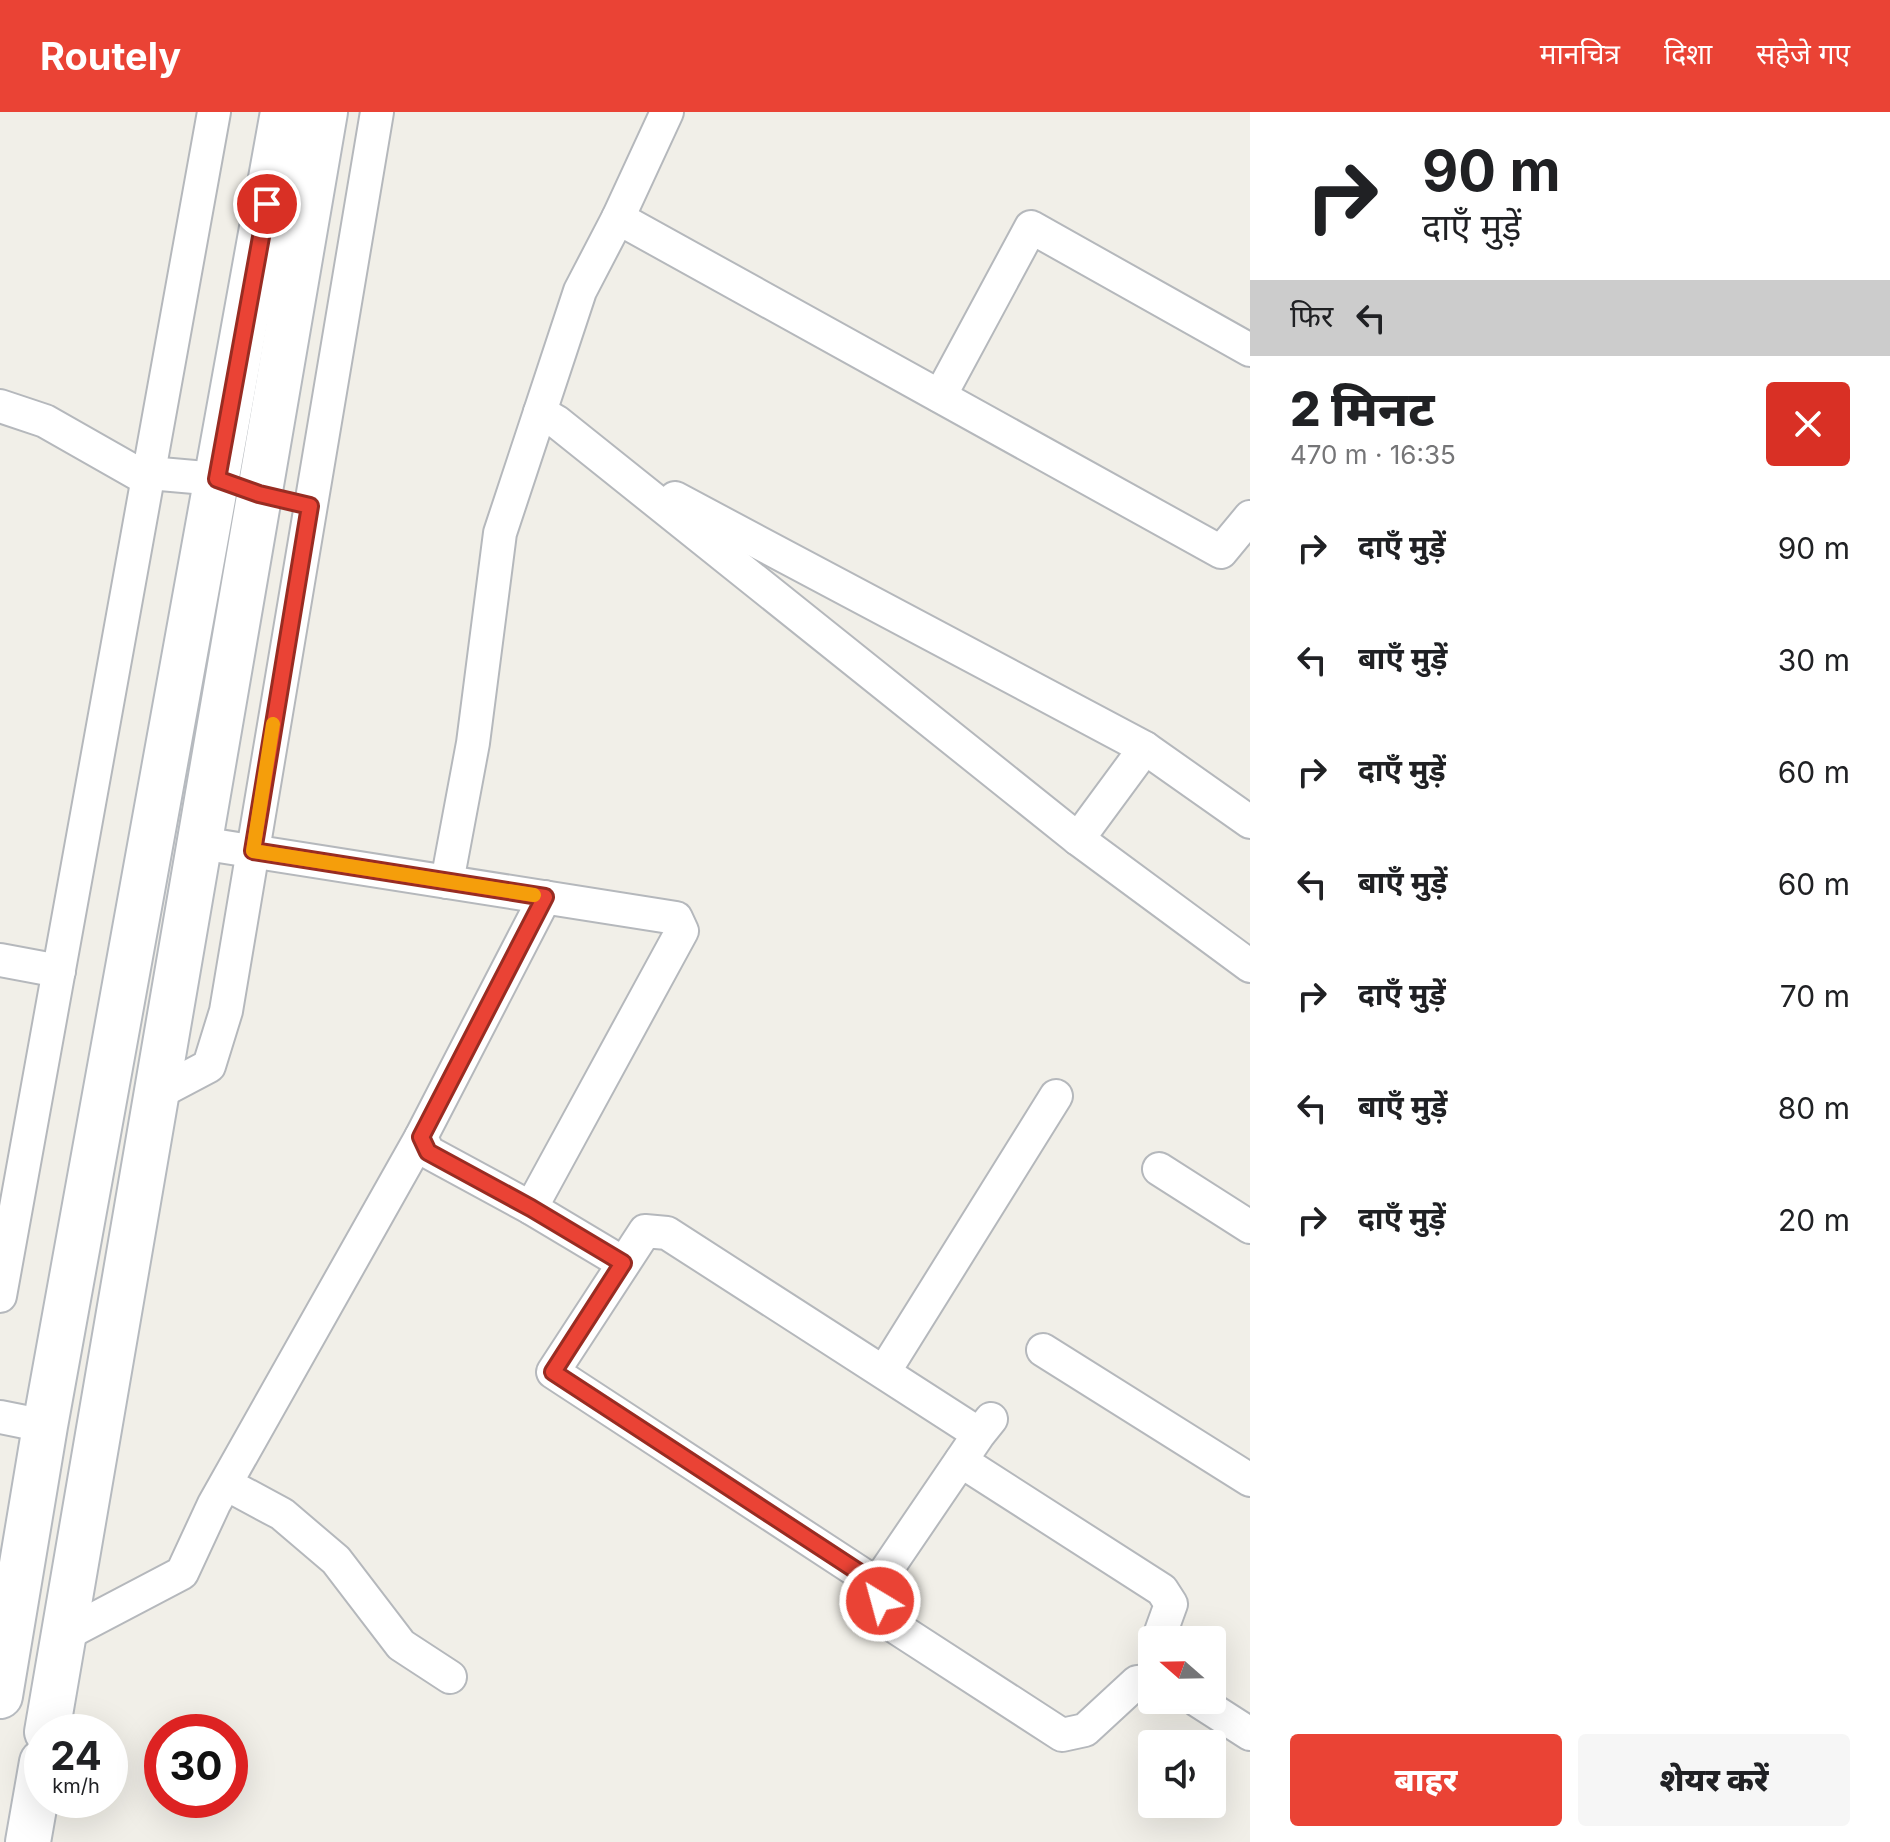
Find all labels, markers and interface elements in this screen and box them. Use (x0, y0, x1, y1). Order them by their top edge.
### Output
text: Routely (40, 33, 181, 79)
text: मानचित्र (1540, 37, 1620, 71)
text: दिशा (1664, 37, 1712, 71)
text: सहेजे गए (1756, 37, 1850, 71)
text: 90 m (1422, 137, 1561, 205)
icon: right (1290, 144, 1394, 248)
pin (233, 170, 301, 238)
icon: arrive (245, 182, 289, 226)
text: दाएँ मुड़ें (1422, 205, 1521, 249)
icon: left (1349, 296, 1393, 340)
text: फिर (1290, 298, 1333, 334)
text: 2 मिनट (1290, 379, 1434, 438)
button: close (1766, 382, 1850, 466)
text: 470 m · 16:35 (1290, 439, 1456, 470)
icon: right (1290, 526, 1334, 570)
text: दाएँ मुड़ें (1358, 528, 1446, 564)
text: 90 m (1778, 530, 1850, 566)
icon: left (1290, 638, 1334, 682)
text: बाएँ मुड़ें (1358, 640, 1447, 676)
text: 30 m (1778, 642, 1850, 678)
icon: right (1290, 750, 1334, 794)
text: दाएँ मुड़ें (1358, 752, 1446, 788)
text: 60 m (1778, 754, 1850, 790)
icon: left (1290, 862, 1334, 906)
text: बाएँ मुड़ें (1358, 864, 1447, 900)
text: 60 m (1778, 866, 1850, 902)
icon: right (1290, 974, 1334, 1018)
text: दाएँ मुड़ें (1358, 976, 1446, 1012)
text: 70 m (1780, 978, 1850, 1014)
icon: left (1290, 1086, 1334, 1130)
text: बाएँ मुड़ें (1358, 1088, 1447, 1124)
text: 80 m (1778, 1090, 1850, 1126)
icon: right (1290, 1198, 1334, 1242)
text: दाएँ मुड़ें (1358, 1200, 1446, 1236)
text: 20 m (1778, 1202, 1850, 1238)
position arrow (838, 1559, 922, 1643)
north arrow (1138, 1626, 1226, 1714)
map controls (1138, 1626, 1226, 1818)
speed limit sign: 30 (144, 1714, 248, 1818)
button: sound (1138, 1730, 1226, 1818)
text: 24 (50, 1731, 102, 1780)
button: बाहर (1290, 1734, 1562, 1826)
button: शेयर करें (1578, 1734, 1850, 1826)
text: km/h (52, 1774, 100, 1798)

